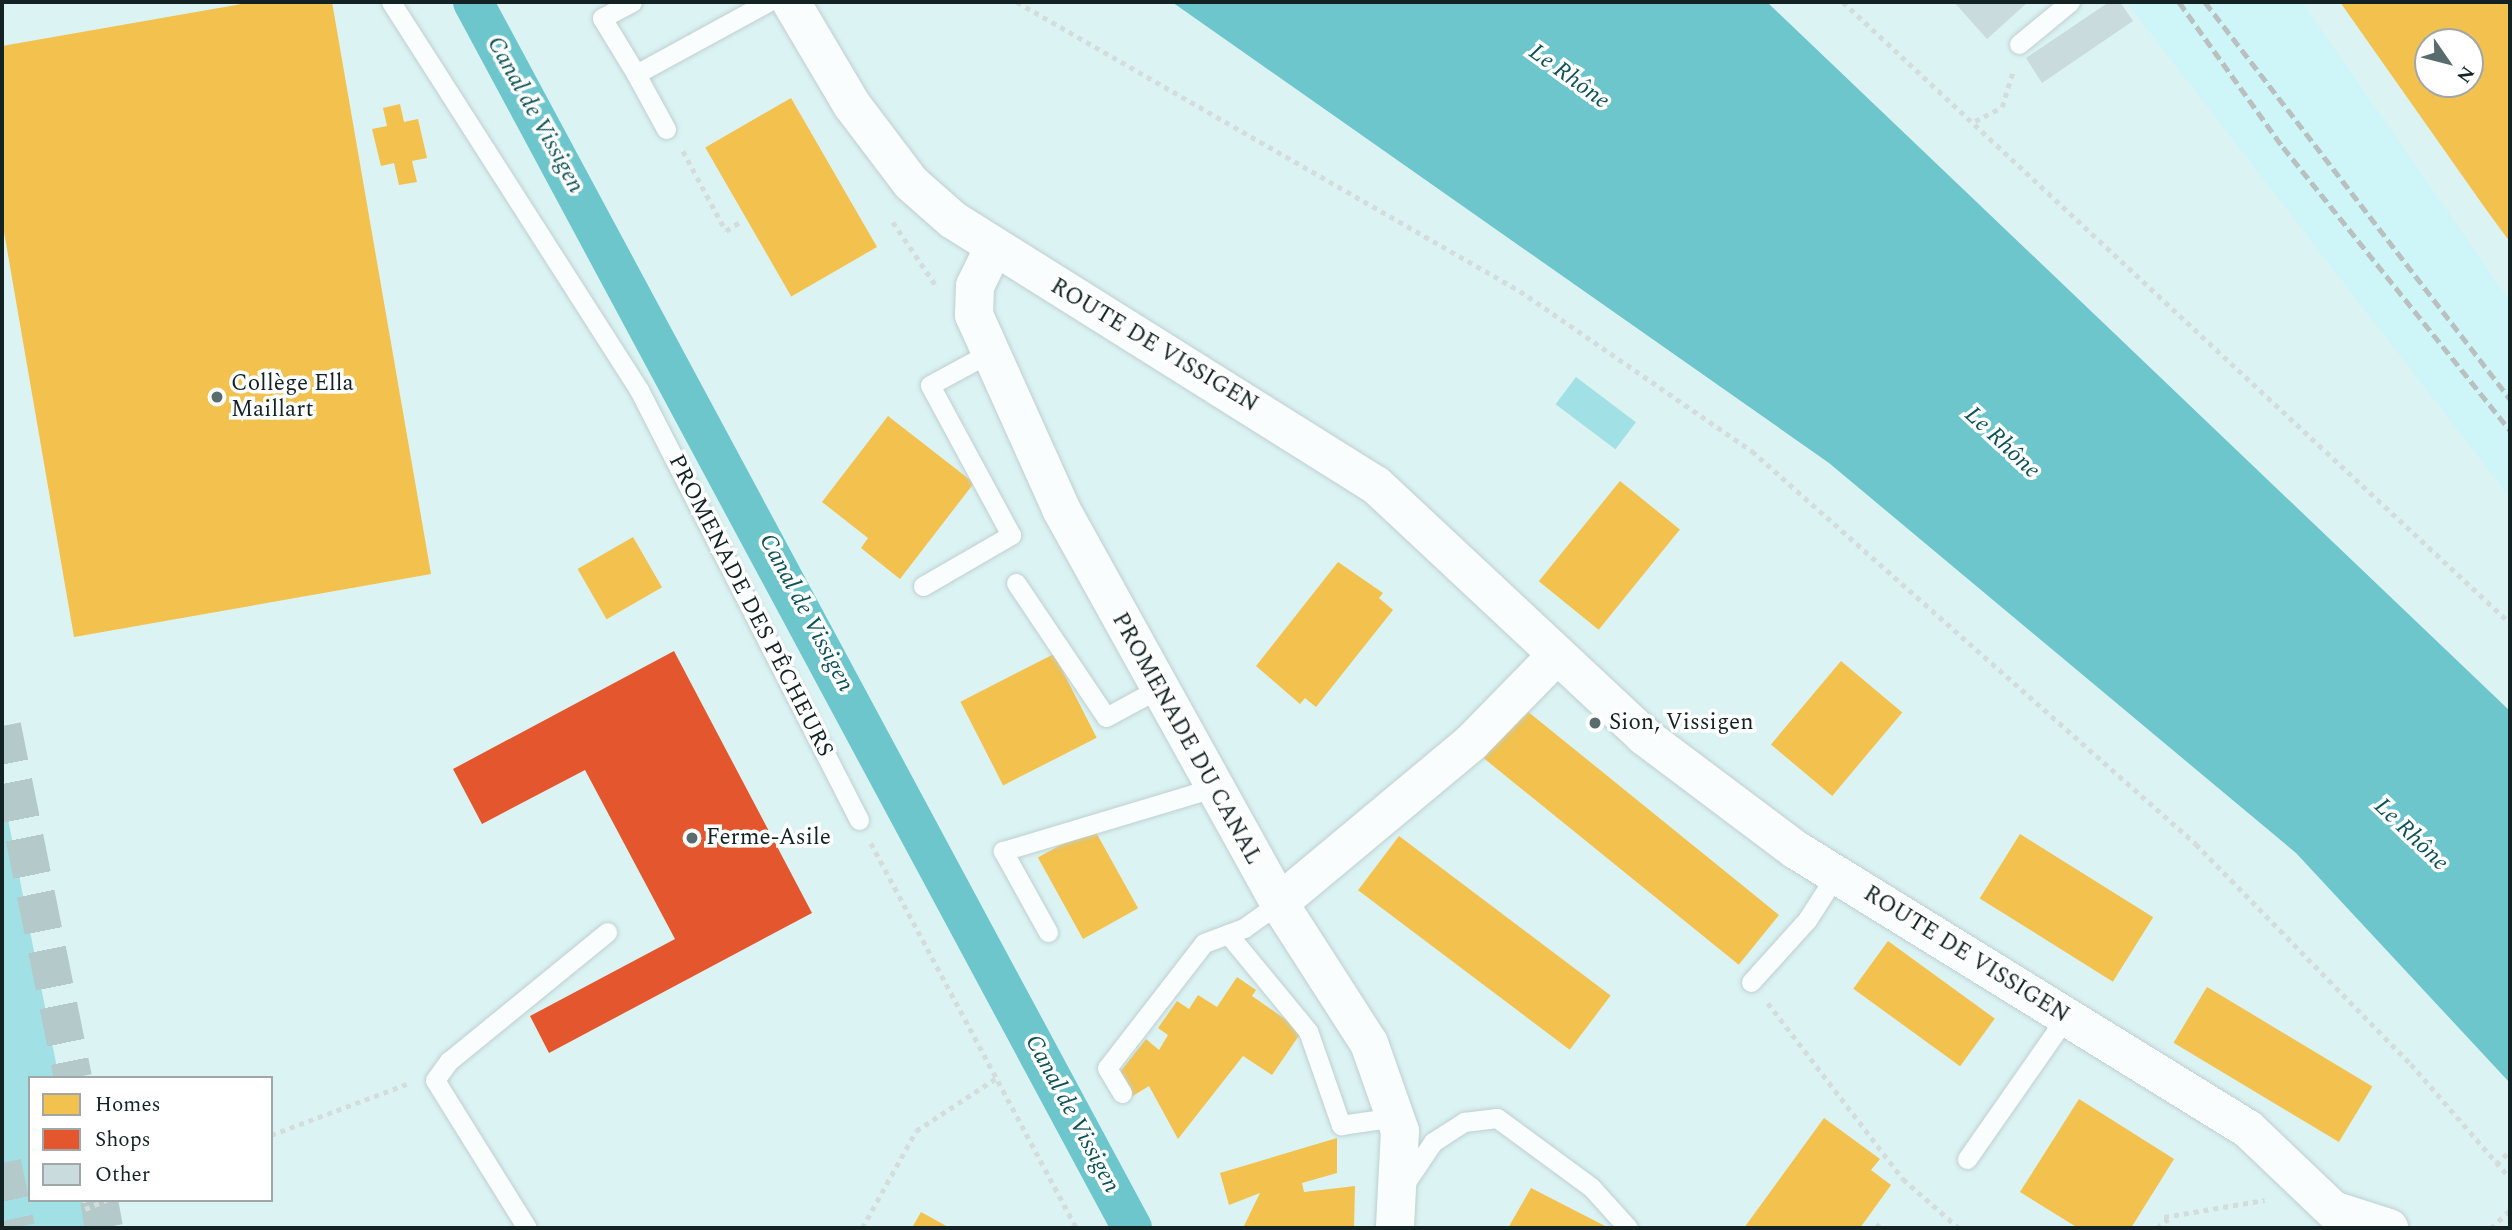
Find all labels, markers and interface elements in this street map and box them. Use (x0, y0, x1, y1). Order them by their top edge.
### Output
north arrow (2414, 28, 2484, 98)
water label: Canal de Vissigen (480, 32, 590, 198)
water label: Le Rhône (1523, 38, 1615, 116)
text: N (2449, 60, 2481, 89)
street label: ROUTE DE VISSIGEN (1045, 273, 1263, 419)
place label: Collège Ella Maillart (231, 370, 354, 424)
marker: Collège Ella Maillart (209, 389, 225, 405)
water label: Le Rhône (1958, 401, 2046, 485)
street label: PROMENADE DES PÊCHEURS (662, 450, 838, 762)
water label: Canal de Vissigen (752, 529, 860, 697)
street label: PROMENADE DU CANAL (1105, 608, 1267, 870)
place label: Sion, Vissigen (1609, 709, 1754, 737)
marker: Sion, Vissigen (1587, 715, 1603, 731)
water label: Le Rhône (2368, 792, 2454, 878)
place label: Ferme-Asile (706, 824, 831, 852)
marker: Ferme-Asile (684, 830, 700, 846)
street label: ROUTE DE VISSIGEN (1858, 880, 2074, 1030)
water label: Canal de Vissigen (1018, 1030, 1126, 1198)
legend (28, 1076, 273, 1202)
text: Homes (95, 1089, 161, 1121)
text: Shops (95, 1124, 151, 1156)
text: Other (95, 1159, 150, 1191)

